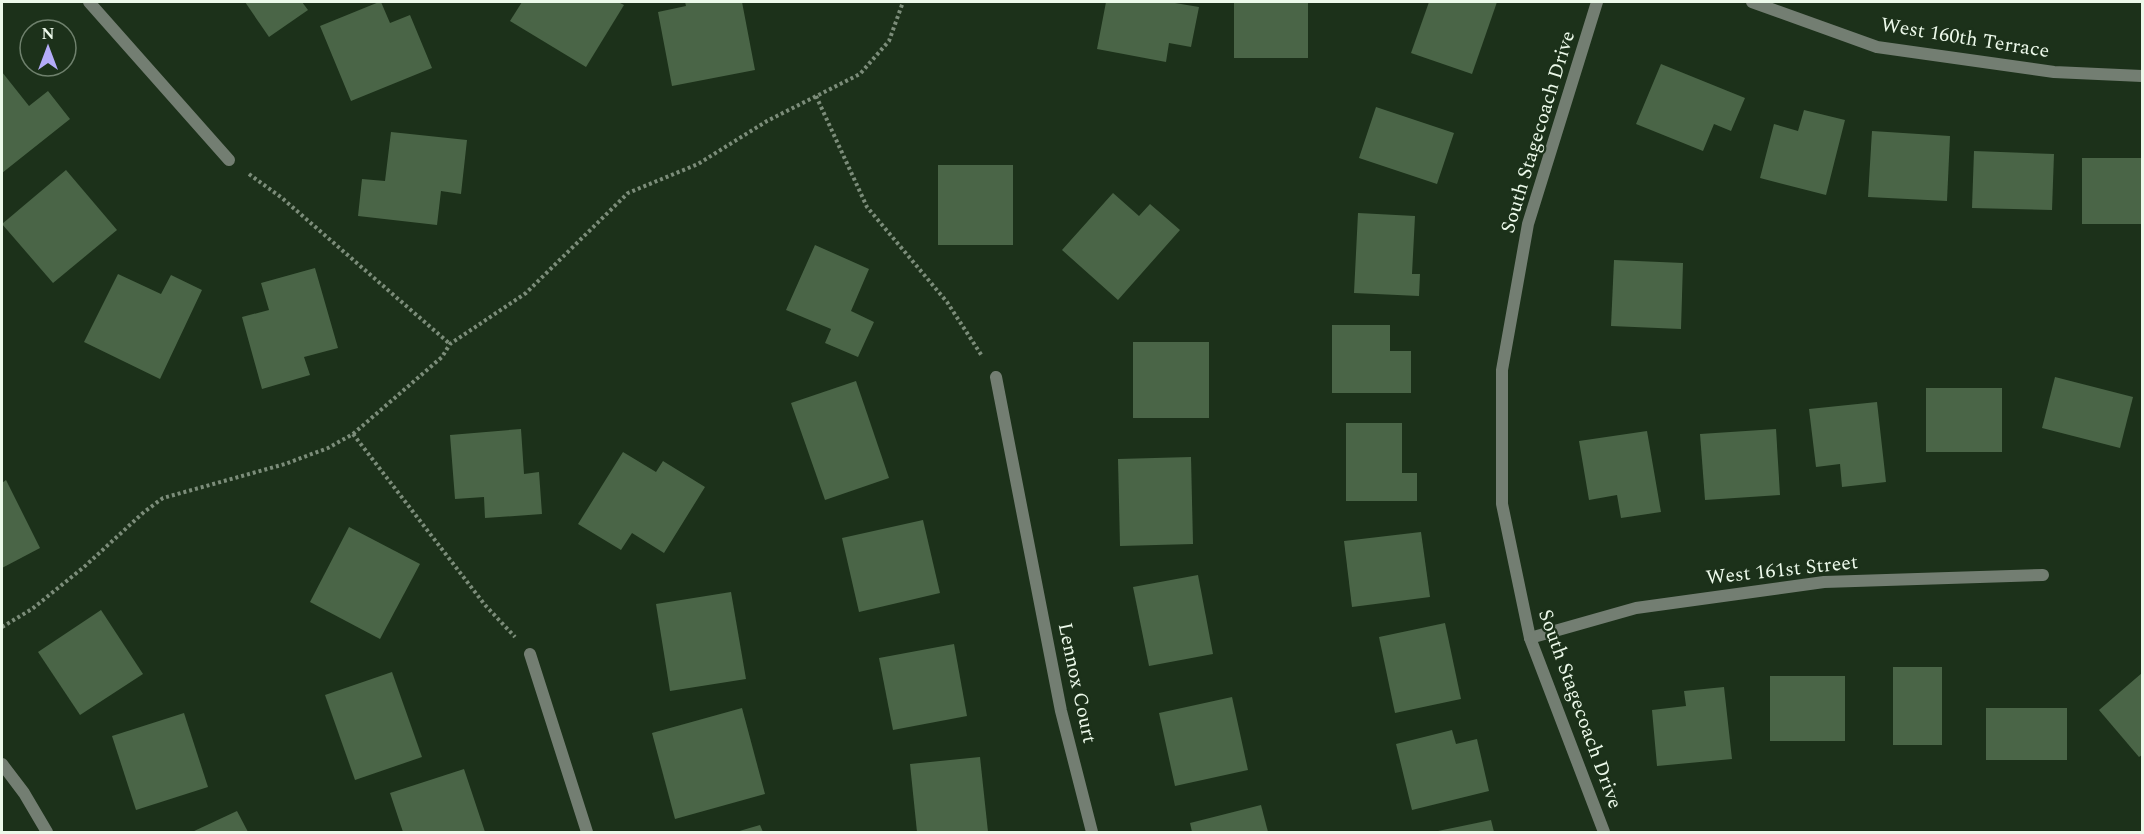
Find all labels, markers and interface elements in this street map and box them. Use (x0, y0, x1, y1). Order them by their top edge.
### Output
street label: West 160th Terrace (1878, 10, 2052, 66)
north arrow (18, 18, 78, 78)
text: N (41, 22, 55, 46)
street label: South Stagecoach Drive (1493, 27, 1583, 237)
street label: West 161st Street (1705, 547, 1859, 593)
street label: South Stagecoach Drive (1530, 605, 1630, 813)
street label: Lennox Court (1050, 620, 1104, 746)

